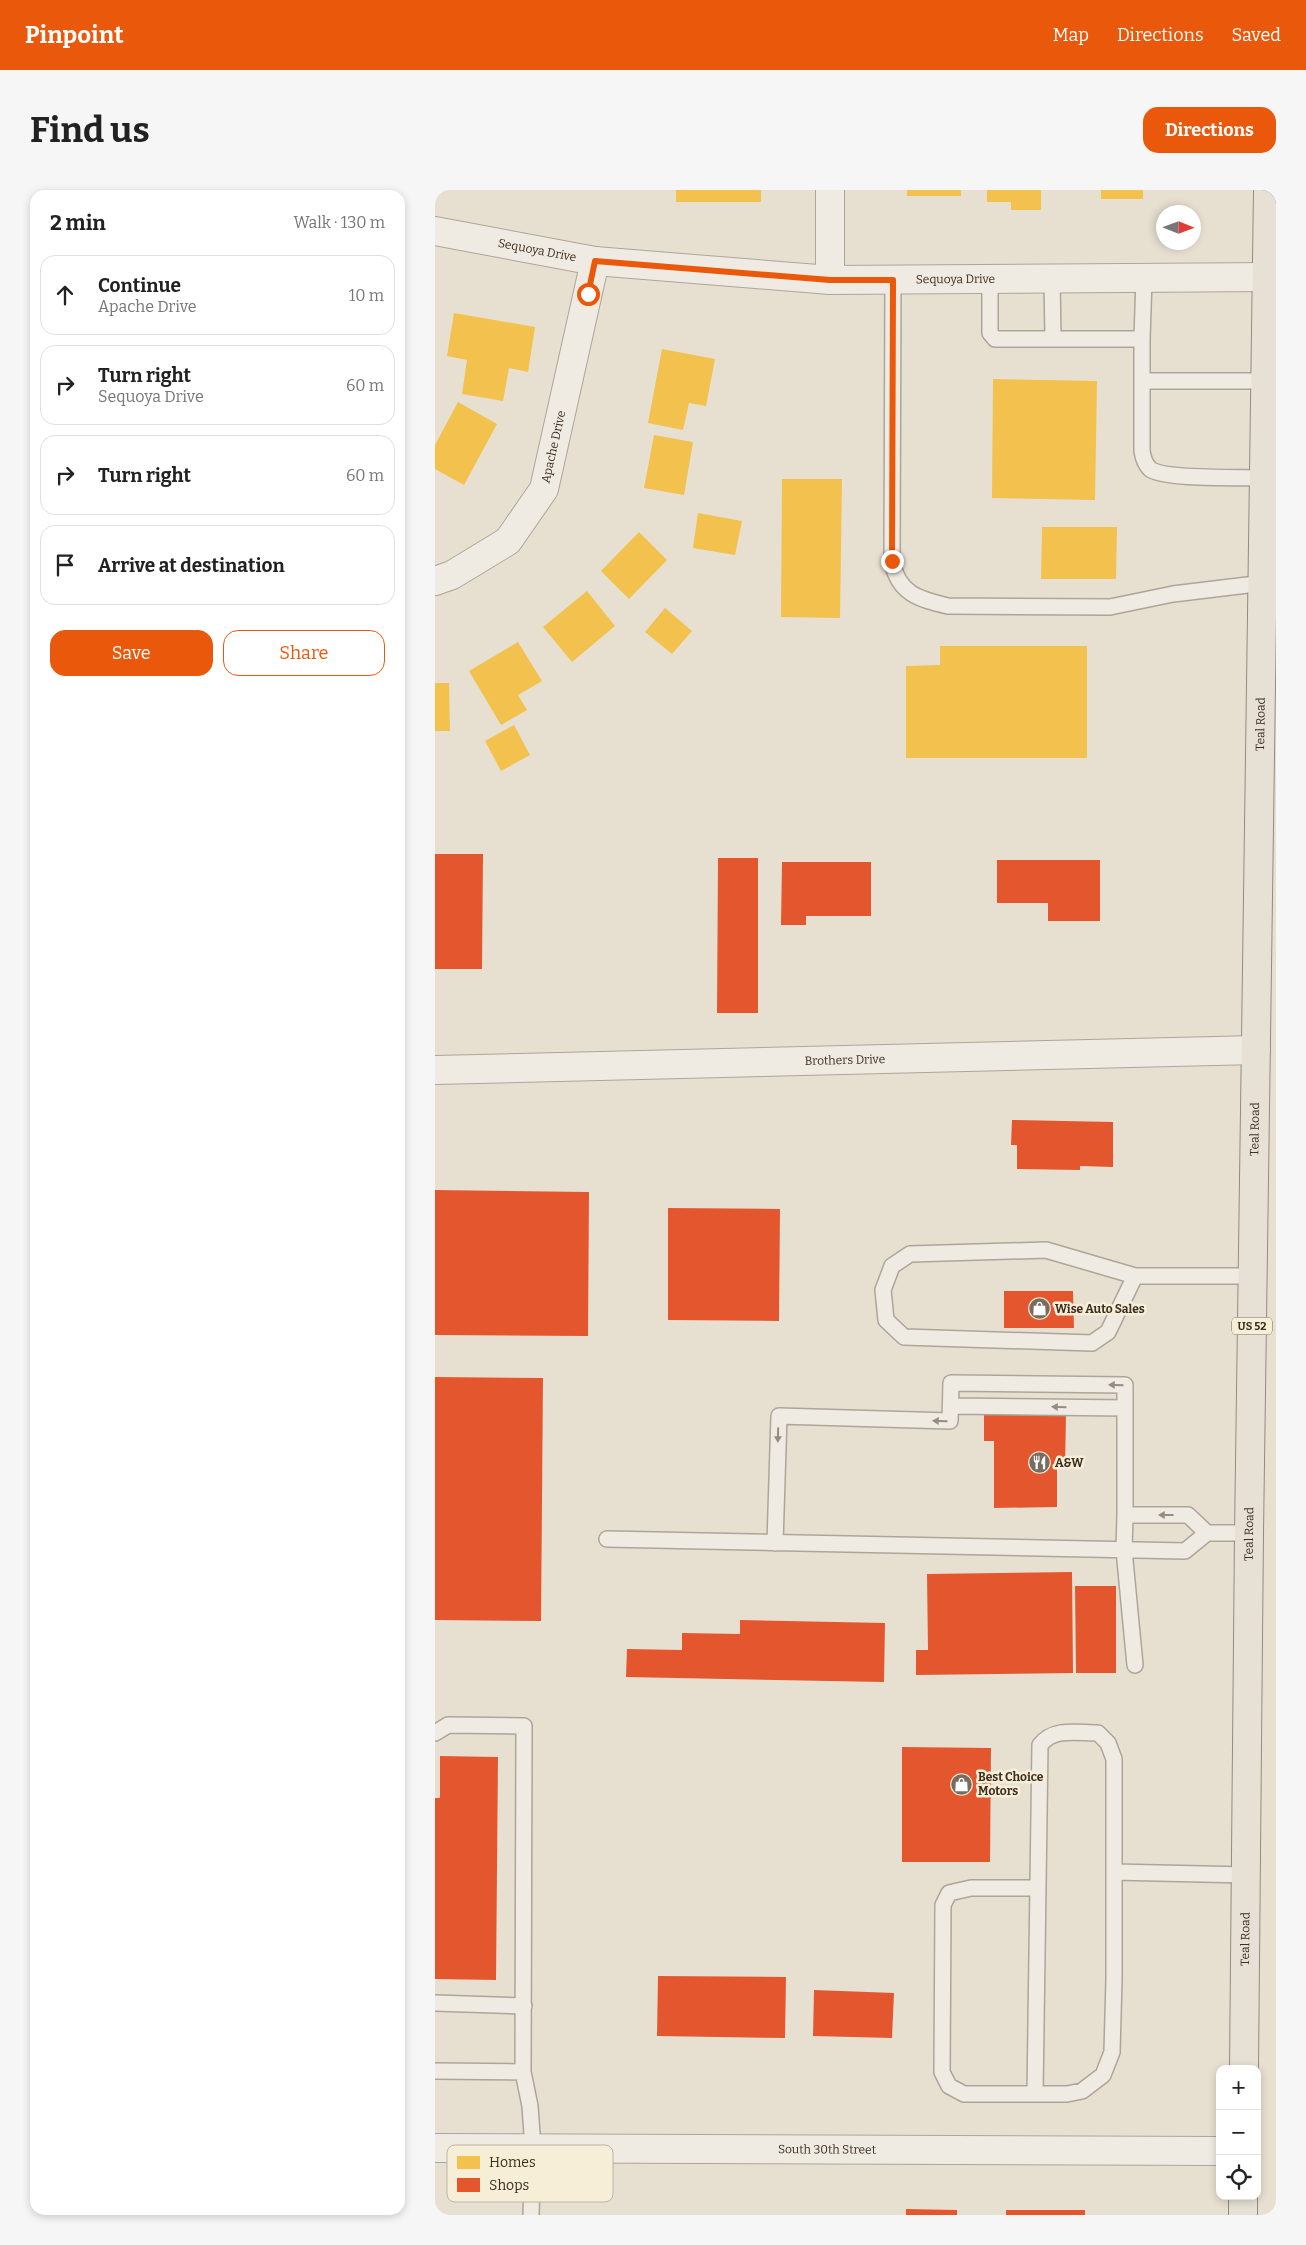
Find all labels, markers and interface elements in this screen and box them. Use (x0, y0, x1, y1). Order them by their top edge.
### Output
text: Pinpoint (25, 21, 124, 49)
text: Map (1053, 24, 1089, 46)
text: Directions (1117, 24, 1204, 46)
text: Saved (1232, 24, 1281, 46)
button: Directions (1143, 107, 1276, 153)
text: Find us (30, 109, 150, 151)
north arrow (1156, 205, 1201, 250)
text: 2 min (50, 210, 106, 236)
text: Walk · 130 m (293, 213, 385, 232)
street label: Sequoya Drive (497, 236, 578, 264)
street label: Sequoya Drive (916, 272, 995, 286)
text: Continue (98, 274, 181, 297)
icon: ahead (51, 281, 79, 309)
route start (577, 283, 600, 306)
text: 10 m (349, 286, 384, 305)
text: Apache Drive (98, 297, 197, 316)
text: Turn right (98, 364, 191, 387)
icon: right (51, 371, 79, 399)
text: 60 m (346, 376, 384, 395)
text: Sequoya Drive (98, 387, 204, 406)
street label: Apache Drive (539, 409, 568, 484)
icon: right (51, 461, 79, 489)
text: Turn right (98, 464, 191, 487)
text: 60 m (346, 466, 384, 485)
route end (881, 550, 904, 573)
icon: arrive (51, 551, 79, 579)
text: Arrive at destination (98, 554, 285, 577)
button: Save (50, 630, 213, 676)
button: Share (223, 630, 385, 676)
street label: Teal Road (1253, 697, 1268, 751)
street label: Brothers Drive (804, 1052, 885, 1068)
street label: Teal Road (1247, 1102, 1262, 1156)
shop icon: Wise Auto Sales (1027, 1297, 1051, 1321)
place label: Wise Auto Sales (1055, 1302, 1145, 1316)
road number: US 52 (1232, 1318, 1272, 1334)
one-way arrow (1108, 1381, 1124, 1389)
one-way arrow (1051, 1403, 1067, 1411)
one-way arrow (931, 1416, 947, 1424)
one-way arrow (774, 1427, 782, 1443)
restaurant icon: A&W (1027, 1451, 1051, 1475)
place label: A&W (1055, 1456, 1084, 1470)
street label: Teal Road (1242, 1507, 1256, 1561)
one-way arrow (1158, 1511, 1174, 1519)
place label: Best Choice Motors (978, 1770, 1044, 1798)
shop icon: Best Choice Motors (950, 1772, 974, 1796)
street label: Teal Road (1238, 1912, 1252, 1966)
map controls (1216, 2065, 1261, 2200)
button: + (1216, 2065, 1261, 2110)
button: − (1216, 2110, 1261, 2155)
street label: South 30th Street (778, 2142, 877, 2157)
legend (447, 2145, 613, 2202)
text: Homes (489, 2154, 536, 2171)
button: locate (1216, 2155, 1261, 2200)
text: Shops (489, 2177, 529, 2194)

